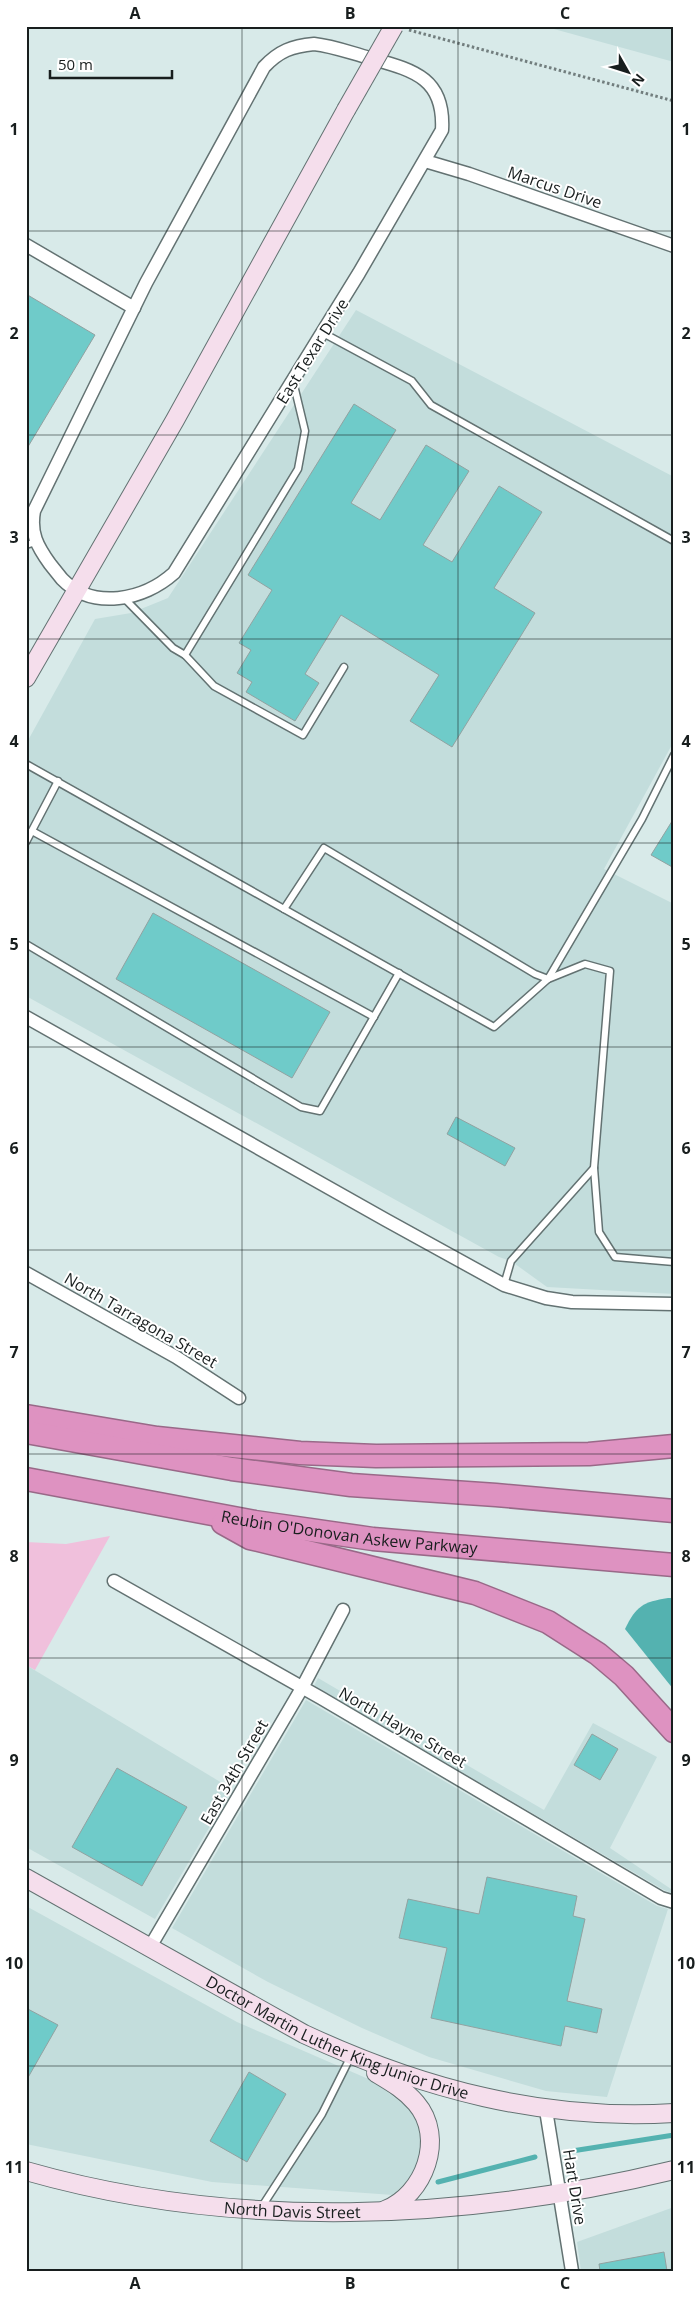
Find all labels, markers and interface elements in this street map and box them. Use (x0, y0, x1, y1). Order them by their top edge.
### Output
text: A (129, 2, 141, 24)
text: B (345, 2, 355, 24)
text: C (560, 2, 570, 24)
scale bar (50, 48, 172, 80)
north arrow (602, 48, 652, 98)
text: 50 m (58, 54, 93, 74)
text: N (628, 70, 649, 91)
text: 1 (9, 118, 19, 140)
text: 1 (681, 118, 691, 140)
street label: Marcus Drive (505, 161, 605, 213)
street label: East Texar Drive (271, 294, 353, 408)
text: 2 (9, 322, 19, 344)
text: 2 (681, 322, 691, 344)
text: 3 (9, 526, 19, 548)
text: 3 (681, 526, 691, 548)
text: 4 (9, 730, 19, 752)
text: 4 (681, 730, 691, 752)
text: 5 (9, 933, 19, 955)
text: 5 (681, 933, 691, 955)
text: 6 (9, 1137, 19, 1159)
text: 6 (681, 1137, 691, 1159)
street label: North Tarragona Street (60, 1267, 222, 1373)
text: 7 (9, 1341, 19, 1363)
text: 7 (681, 1341, 691, 1363)
street label: Reubin O'Donovan Askew Parkway (219, 1505, 480, 1559)
text: 8 (9, 1545, 19, 1567)
text: 8 (681, 1545, 691, 1567)
street label: North Hayne Street (335, 1681, 471, 1773)
street label: East 34th Street (195, 1715, 273, 1829)
text: 9 (9, 1749, 19, 1771)
text: 9 (681, 1749, 691, 1771)
text: 10 (5, 1952, 23, 1974)
text: 10 (677, 1952, 695, 1974)
street label: Doctor Martin Luther King Junior Drive (202, 1970, 471, 2104)
street label: Hart Drive (558, 2148, 592, 2226)
text: 11 (5, 2156, 23, 2178)
text: 11 (677, 2156, 695, 2178)
street label: North Davis Street (223, 2196, 361, 2223)
text: A (129, 2272, 141, 2294)
text: B (345, 2272, 355, 2294)
text: C (560, 2272, 570, 2294)

